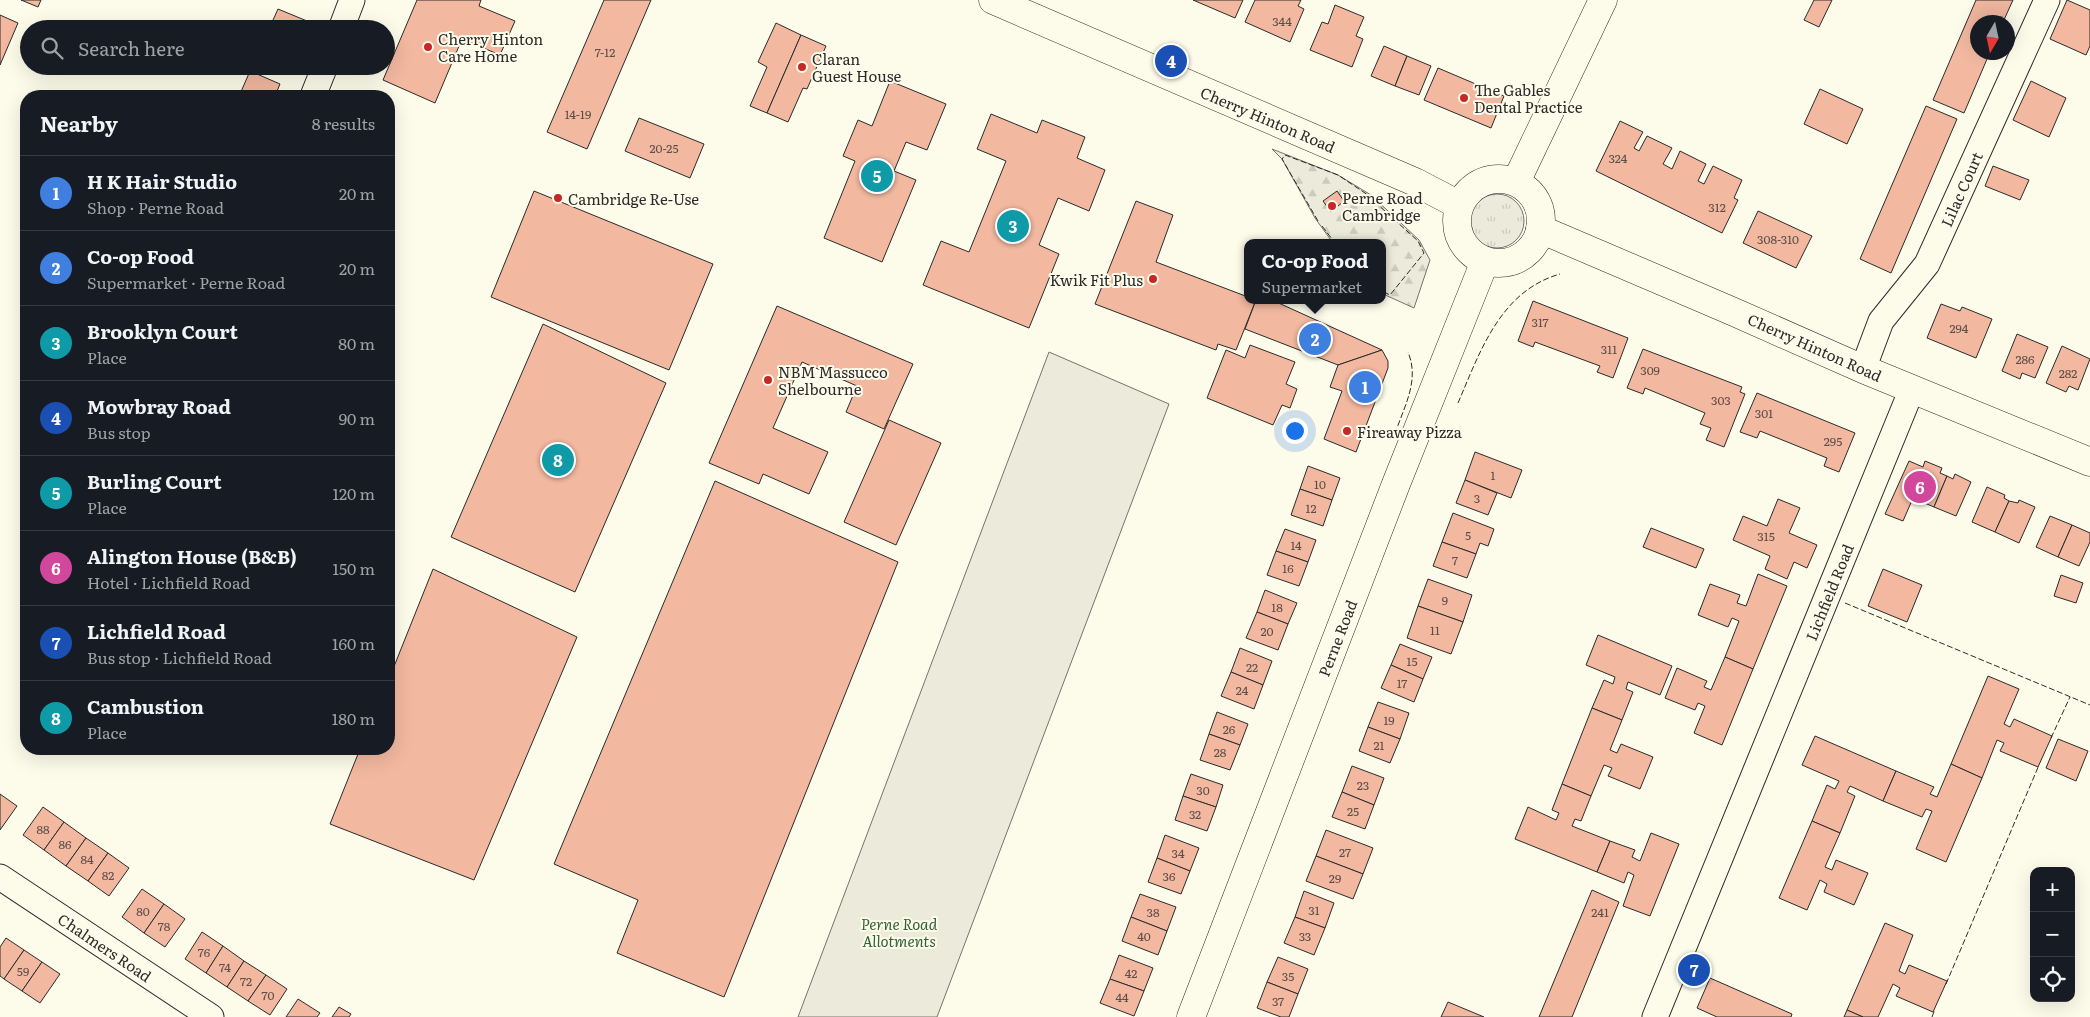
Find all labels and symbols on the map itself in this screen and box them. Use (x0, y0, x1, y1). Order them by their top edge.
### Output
house number: 344 (1272, 12, 1292, 30)
north arrow (1970, 15, 2015, 60)
place label: Cherry Hinton Care Home (438, 27, 543, 67)
marker: Cherry Hinton Care Home (422, 41, 434, 53)
pin: 4 (1155, 42, 1187, 80)
house number: 7-12 (595, 43, 615, 61)
place label: Claran Guest House (812, 47, 901, 87)
marker: Claran Guest House (796, 61, 808, 73)
place label: The Gables Dental Practice (1474, 78, 1583, 118)
street label: Cherry Hinton Road (1197, 80, 1339, 158)
marker: The Gables Dental Practice (1458, 92, 1470, 104)
house number: 14-19 (565, 105, 591, 123)
house number: 20-25 (650, 139, 678, 157)
street label: Lilac Court (1934, 148, 1988, 230)
house number: 324 (1609, 149, 1628, 167)
pin: 5 (861, 157, 893, 195)
place label: Perne Road Cambridge (1342, 186, 1423, 226)
place label: Cambridge Re-Use (568, 187, 699, 210)
marker: Cambridge Re-Use (552, 192, 564, 204)
house number: 312 (1708, 198, 1726, 216)
marker: Perne Road Cambridge (1326, 200, 1338, 212)
pin: 3 (997, 207, 1029, 245)
house number: 308-310 (1757, 230, 1799, 248)
place label: Kwik Fit Plus (1050, 268, 1143, 291)
marker: Kwik Fit Plus (1147, 273, 1159, 285)
street label: Cherry Hinton Road (1744, 307, 1886, 387)
house number: 317 (1531, 313, 1549, 331)
house number: 294 (1950, 319, 1969, 337)
pin: 2 (1299, 320, 1331, 358)
house number: 311 (1601, 340, 1617, 358)
house number: 286 (2015, 350, 2035, 368)
place label: NBM Massucco Shelbourne (778, 360, 888, 400)
house number: 309 (1640, 361, 1660, 379)
house number: 282 (2059, 364, 2077, 382)
pin: 1 (1349, 368, 1381, 406)
marker: NBM Massucco Shelbourne (762, 374, 774, 386)
house number: 303 (1711, 391, 1731, 409)
house number: 301 (1755, 404, 1773, 422)
your location (1282, 418, 1308, 444)
place label: Fireaway Pizza (1357, 420, 1463, 443)
marker: Fireaway Pizza (1341, 425, 1353, 437)
house number: 295 (1824, 432, 1842, 450)
pin: 8 (542, 441, 574, 479)
house number: 1 (1491, 466, 1496, 484)
pin: 6 (1904, 468, 1936, 506)
house number: 10 (1314, 475, 1326, 493)
house number: 3 (1474, 489, 1480, 507)
house number: 12 (1306, 499, 1316, 517)
house number: 5 (1465, 526, 1471, 544)
house number: 315 (1757, 527, 1775, 545)
house number: 14 (1290, 536, 1302, 554)
street label: Lichfield Road (1799, 540, 1859, 644)
house number: 7 (1452, 551, 1458, 569)
house number: 16 (1282, 559, 1294, 577)
house number: 9 (1442, 591, 1448, 609)
street label: Perne Road (1312, 596, 1362, 680)
house number: 18 (1271, 598, 1283, 616)
house number: 11 (1430, 621, 1440, 639)
house number: 20 (1260, 622, 1274, 640)
house number: 15 (1407, 652, 1417, 670)
house number: 22 (1246, 658, 1258, 676)
house number: 17 (1397, 674, 1407, 692)
house number: 24 (1236, 681, 1249, 699)
house number: 19 (1383, 711, 1395, 729)
house number: 26 (1223, 720, 1236, 738)
house number: 21 (1374, 736, 1385, 754)
house number: 28 (1214, 743, 1227, 761)
house number: 23 (1357, 776, 1369, 794)
house number: 30 (1196, 781, 1210, 799)
house number: 25 (1347, 802, 1359, 820)
house number: 32 (1189, 805, 1201, 823)
house number: 88 (36, 820, 50, 838)
house number: 86 (58, 835, 72, 853)
house number: 27 (1339, 843, 1351, 861)
house number: 34 (1171, 844, 1185, 862)
house number: 84 (80, 850, 94, 868)
house number: 82 (102, 866, 114, 884)
house number: 36 (1163, 867, 1176, 885)
house number: 29 (1329, 869, 1341, 887)
house number: 31 (1308, 901, 1320, 919)
house number: 80 (136, 902, 150, 920)
house number: 38 (1146, 903, 1160, 921)
house number: 241 (1591, 903, 1609, 921)
street label: Chalmers Road (54, 907, 156, 987)
park label: Perne Road Allotments (861, 912, 938, 952)
house number: 78 (158, 917, 171, 935)
house number: 40 (1137, 927, 1151, 945)
house number: 33 (1299, 927, 1311, 945)
house number: 76 (198, 943, 211, 961)
pin: 7 (1678, 951, 1710, 989)
house number: 74 (219, 958, 231, 976)
house number: 59 (17, 962, 29, 980)
house number: 42 (1125, 964, 1137, 982)
house number: 35 (1282, 967, 1294, 985)
house number: 72 (240, 972, 252, 990)
house number: 70 (261, 986, 275, 1004)
house number: 44 (1115, 988, 1129, 1006)
house number: 37 (1272, 992, 1284, 1010)

